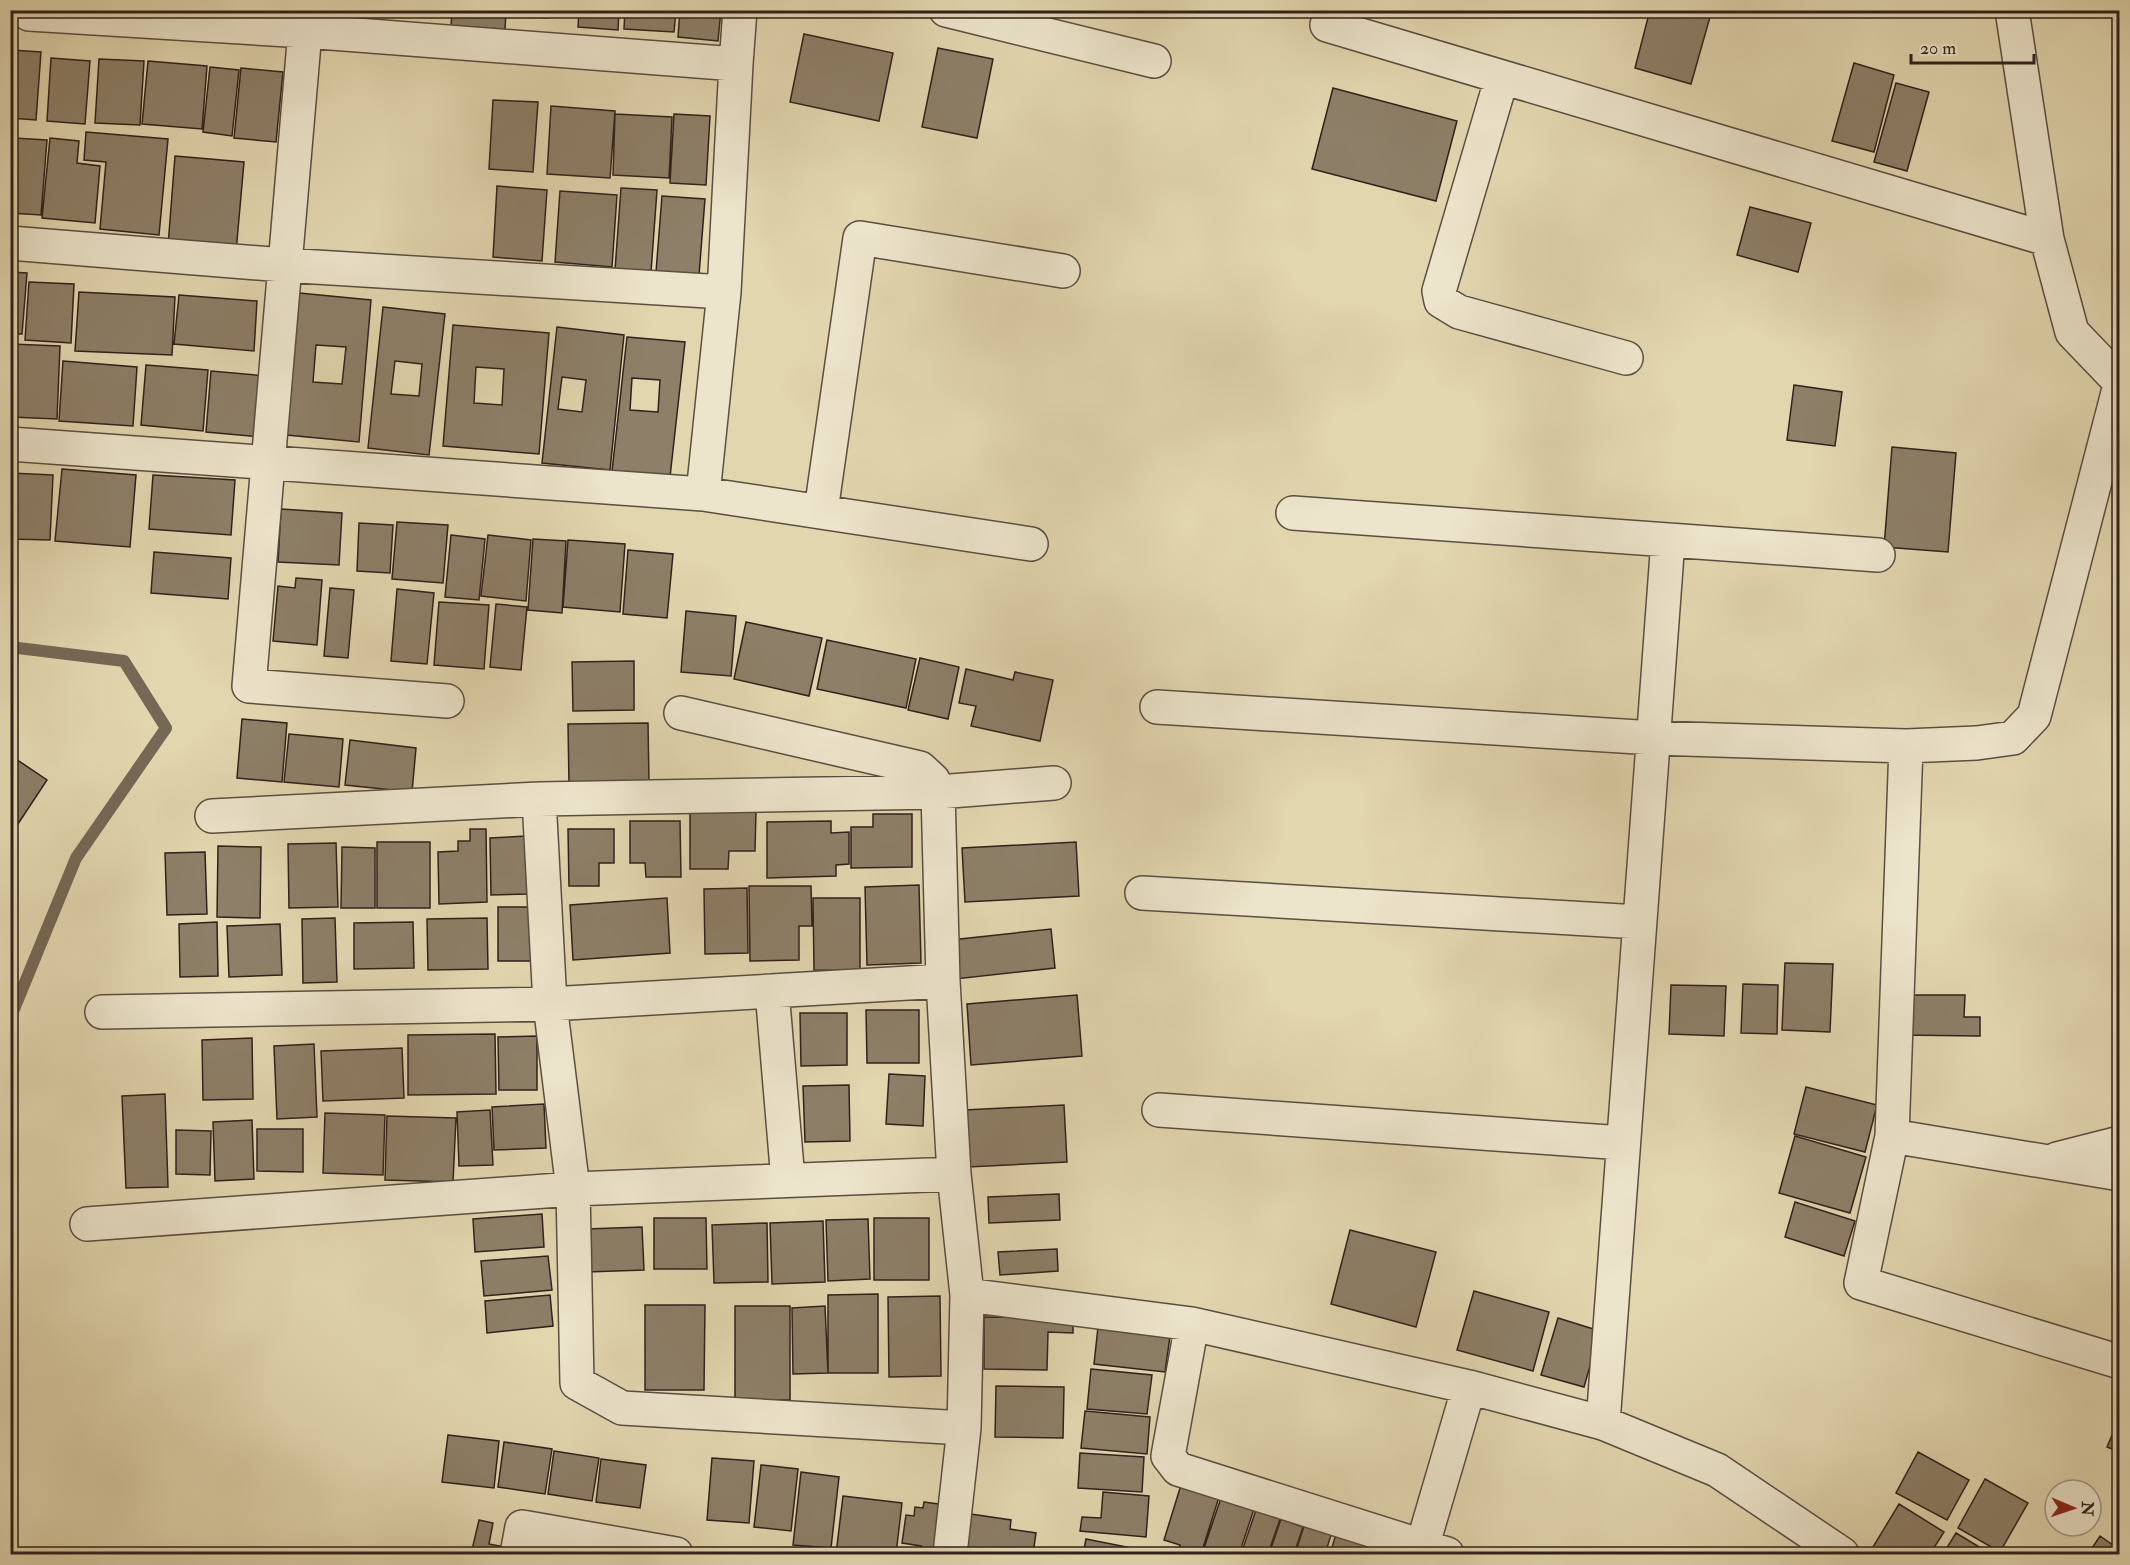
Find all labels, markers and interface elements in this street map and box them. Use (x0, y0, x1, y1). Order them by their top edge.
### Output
scale bar (1911, 27, 2034, 65)
text: 20 m (1920, 37, 1956, 60)
north arrow (2043, 1478, 2103, 1538)
text: N (2077, 1500, 2097, 1517)

